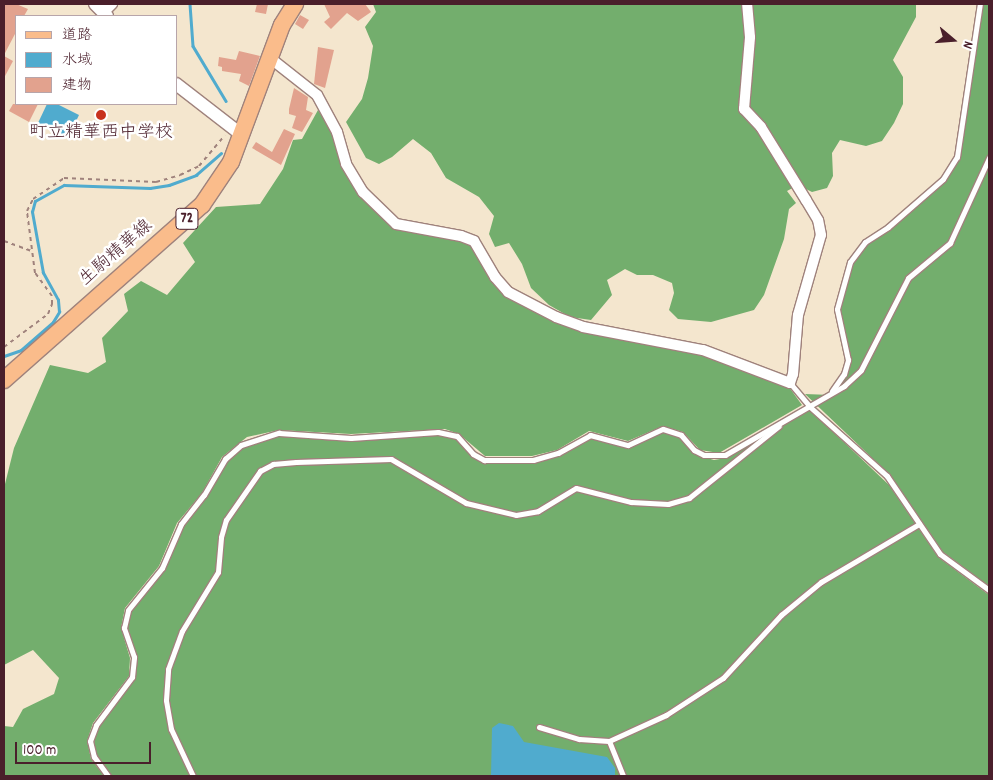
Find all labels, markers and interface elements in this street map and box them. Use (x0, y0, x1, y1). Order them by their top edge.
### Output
legend (15, 15, 178, 105)
north arrow (928, 15, 978, 65)
text: 道路 (62, 25, 92, 47)
text: N (957, 38, 978, 51)
text: 水域 (62, 50, 92, 72)
text: 建物 (62, 75, 92, 97)
marker: 町立精華西中学校 (95, 109, 107, 121)
place label: 町立精華西中学校 (29, 123, 173, 145)
road number: 72 (174, 205, 200, 232)
street label: 生駒精華線 (76, 216, 158, 292)
scale bar (18, 732, 154, 764)
text: 100 m (23, 740, 56, 762)

